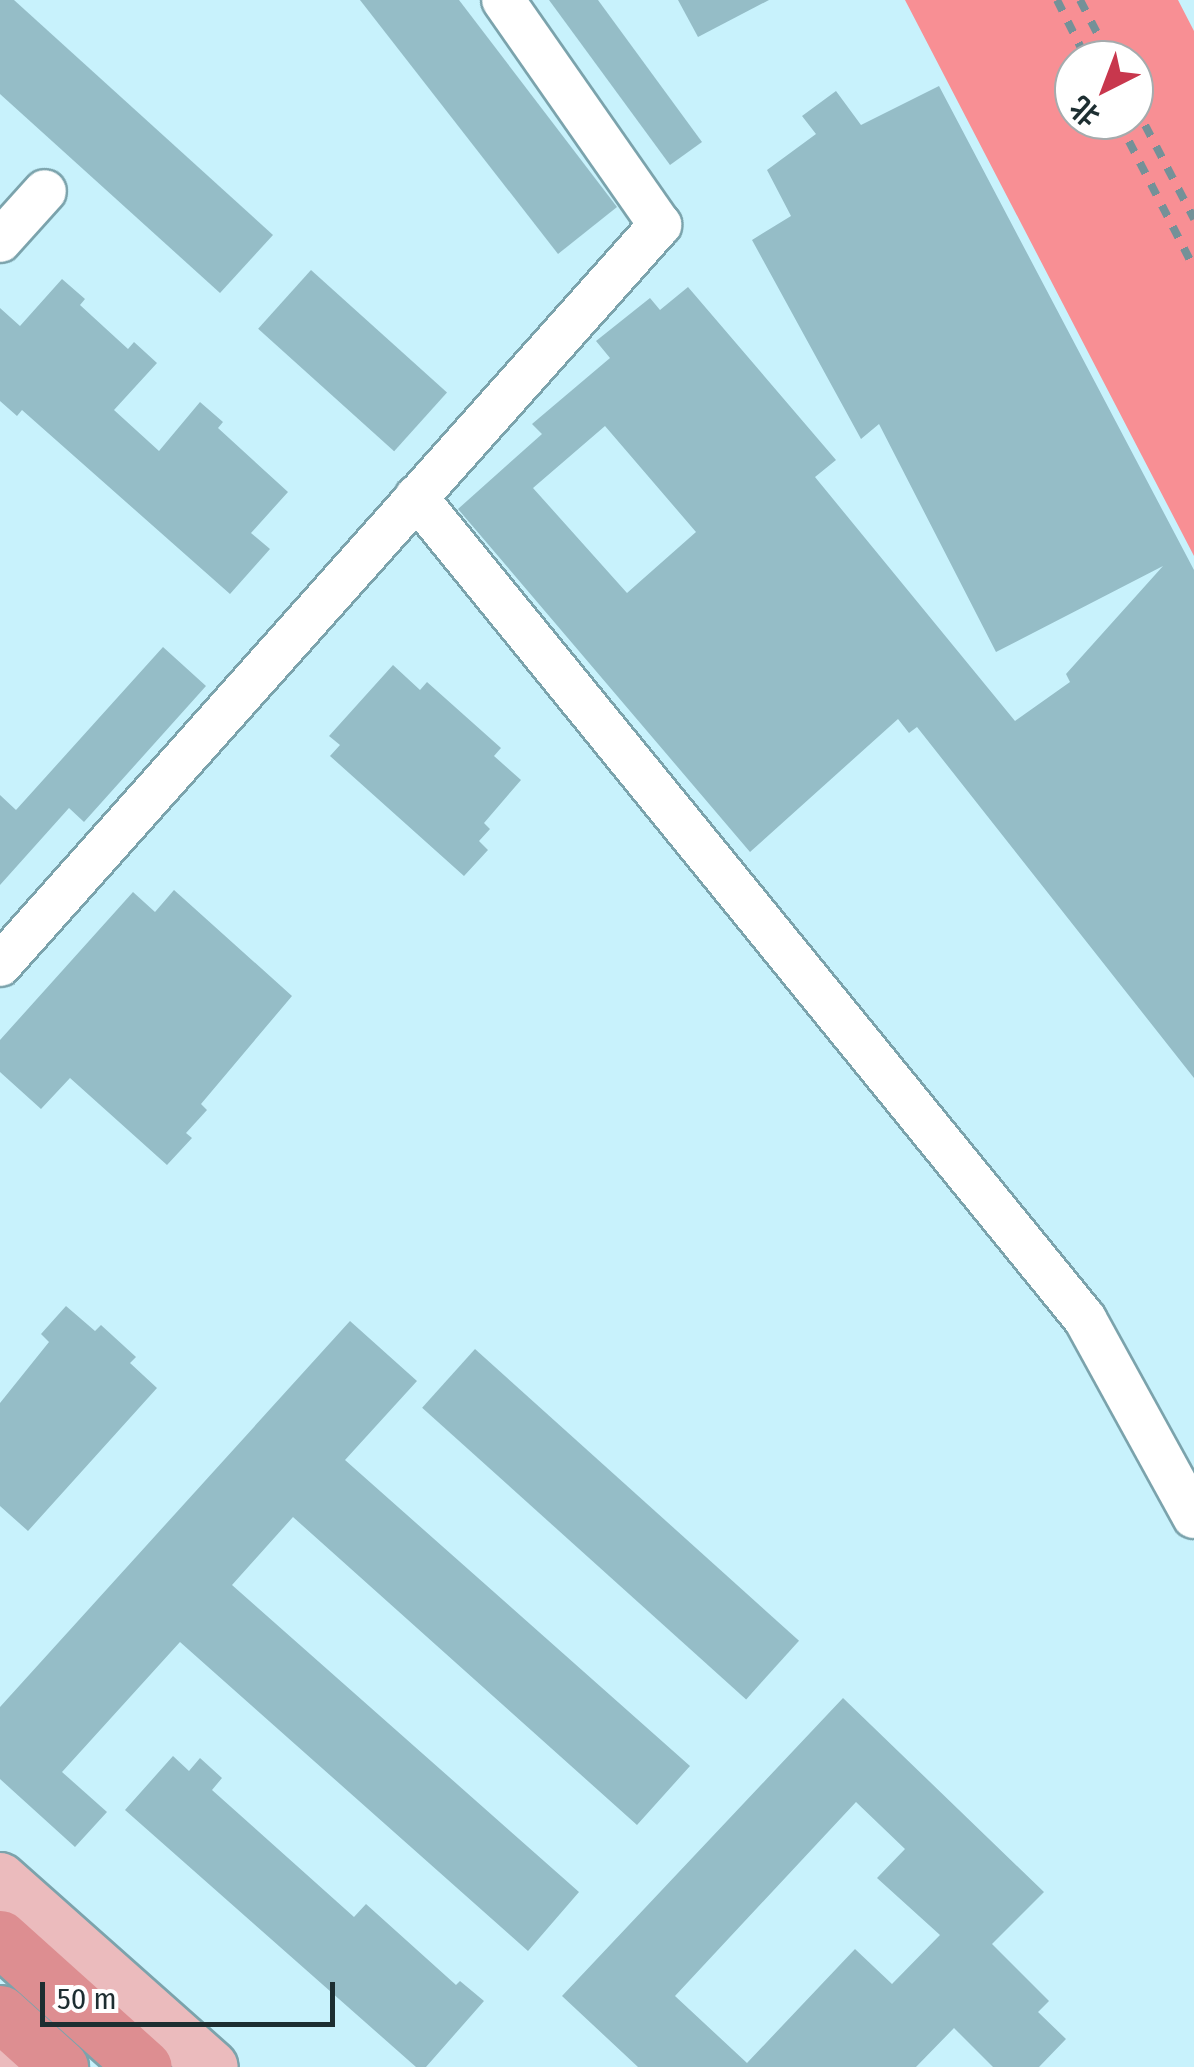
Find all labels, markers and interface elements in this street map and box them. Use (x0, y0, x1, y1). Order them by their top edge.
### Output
north arrow (1054, 40, 1154, 140)
text: 北 (1063, 90, 1106, 133)
scale bar (45, 1962, 340, 2024)
text: 50 m (57, 1981, 117, 2017)

